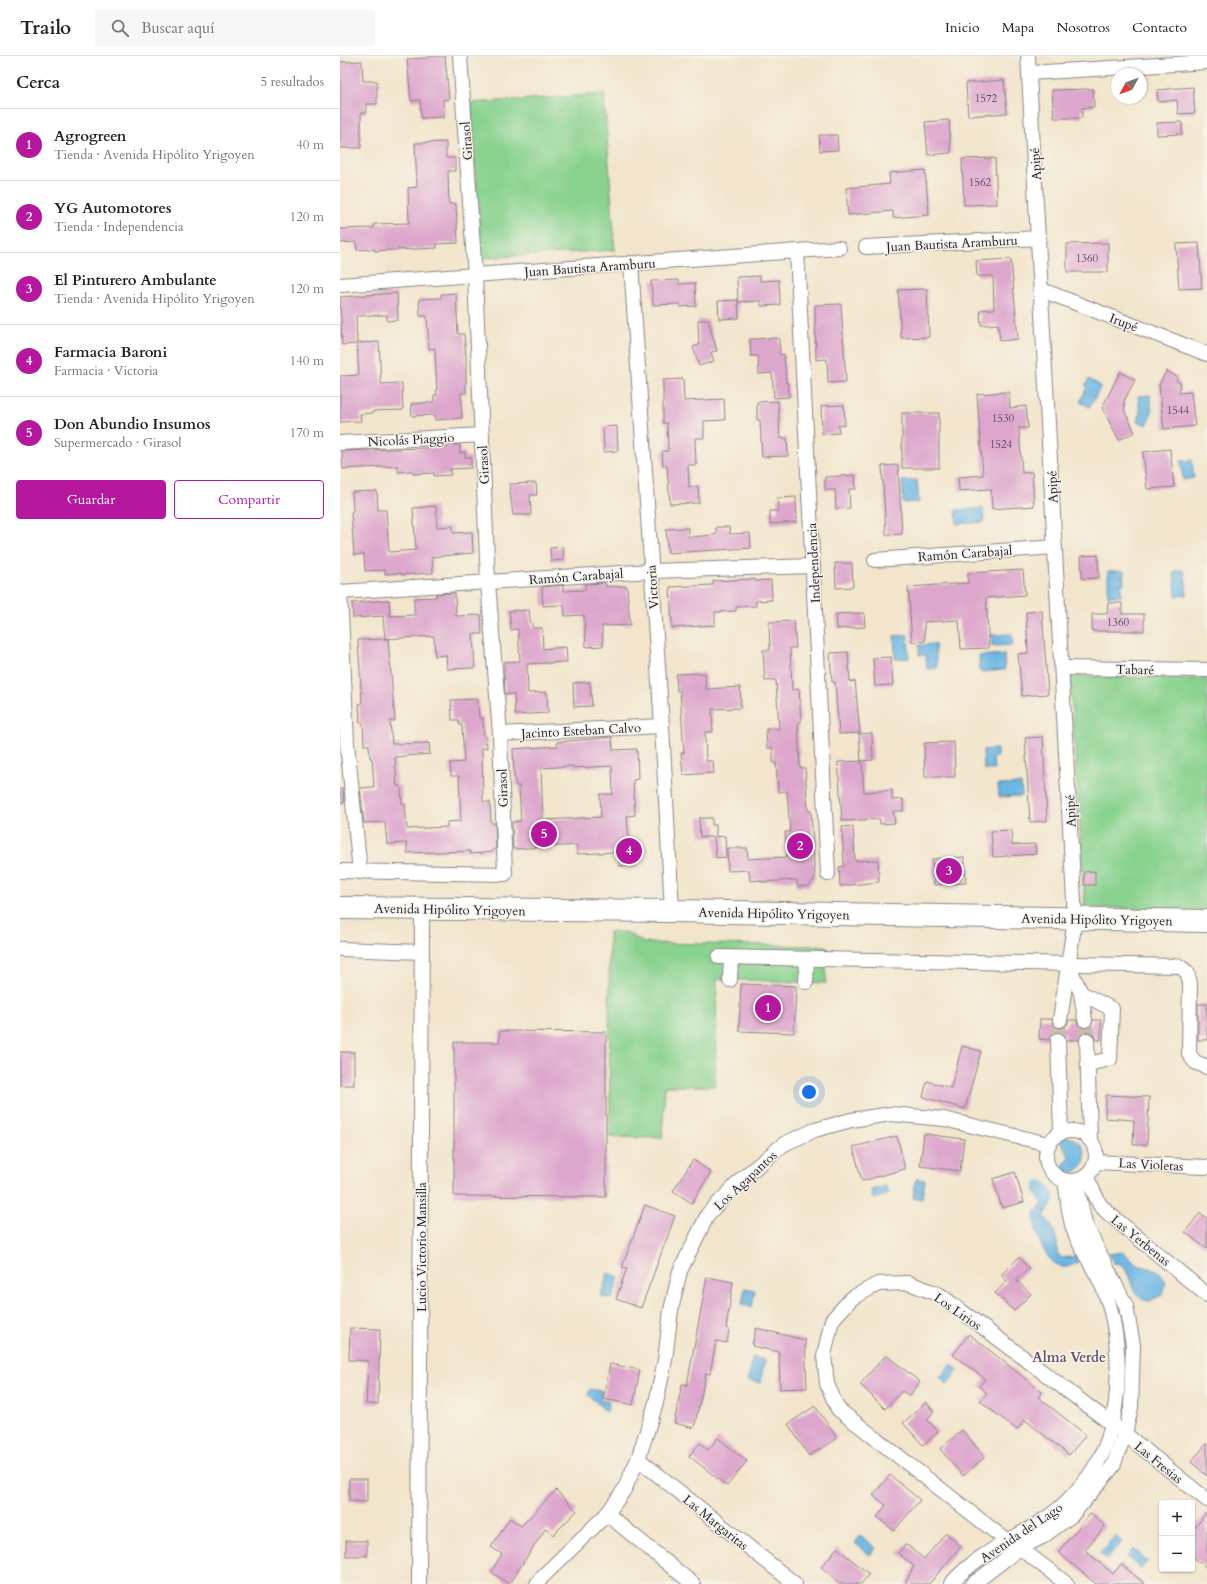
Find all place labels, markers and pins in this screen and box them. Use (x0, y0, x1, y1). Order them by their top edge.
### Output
pin: 5 (531, 819, 557, 849)
pin: 2 (787, 831, 813, 861)
pin: 4 (616, 836, 642, 866)
pin: 3 (936, 856, 962, 886)
pin: 1 (755, 993, 781, 1023)

